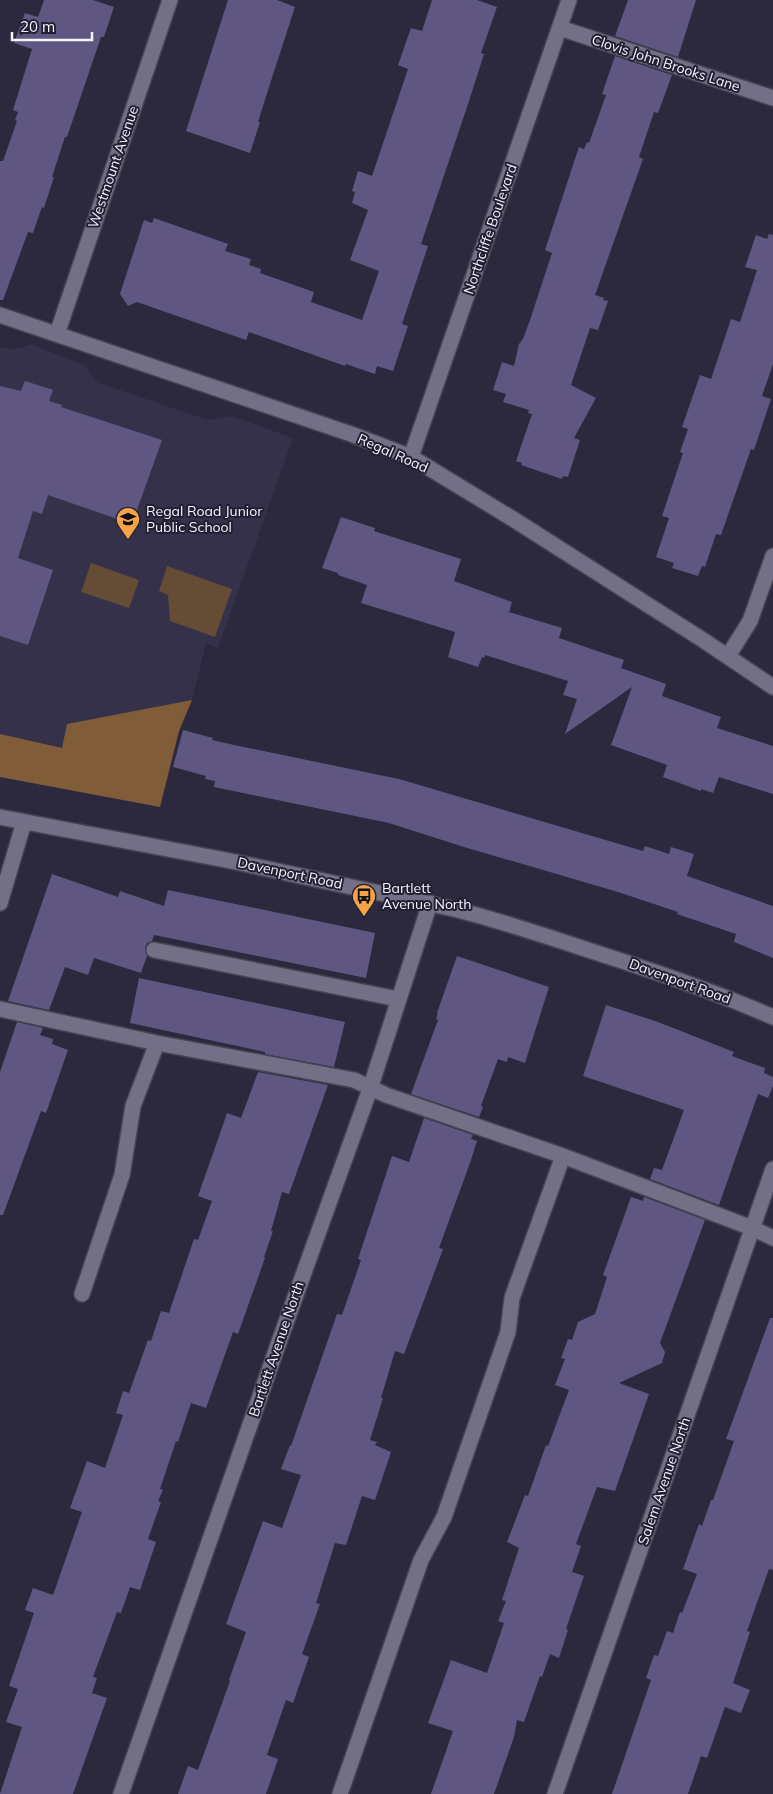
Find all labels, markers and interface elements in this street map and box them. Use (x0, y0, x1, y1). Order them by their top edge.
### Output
scale bar (12, 10, 92, 42)
text: 20 m (20, 17, 55, 36)
street label: Clovis John Brooks Lane (590, 31, 742, 95)
street label: Westmount Avenue (84, 104, 142, 230)
street label: Northcliffe Boulevard (459, 162, 521, 296)
street label: Regal Road (355, 429, 431, 477)
place label: Regal Road Junior Public School (146, 502, 263, 536)
school or university icon: Regal Road Junior Public School (115, 506, 141, 540)
street label: Davenport Road (236, 853, 344, 893)
place label: Bartlett Avenue North (382, 879, 471, 913)
bus stop icon: Bartlett Avenue North (351, 883, 377, 917)
street label: Davenport Road (627, 954, 733, 1008)
street label: Bartlett Avenue North (244, 1279, 308, 1419)
street label: Salem Avenue North (634, 1415, 694, 1547)

